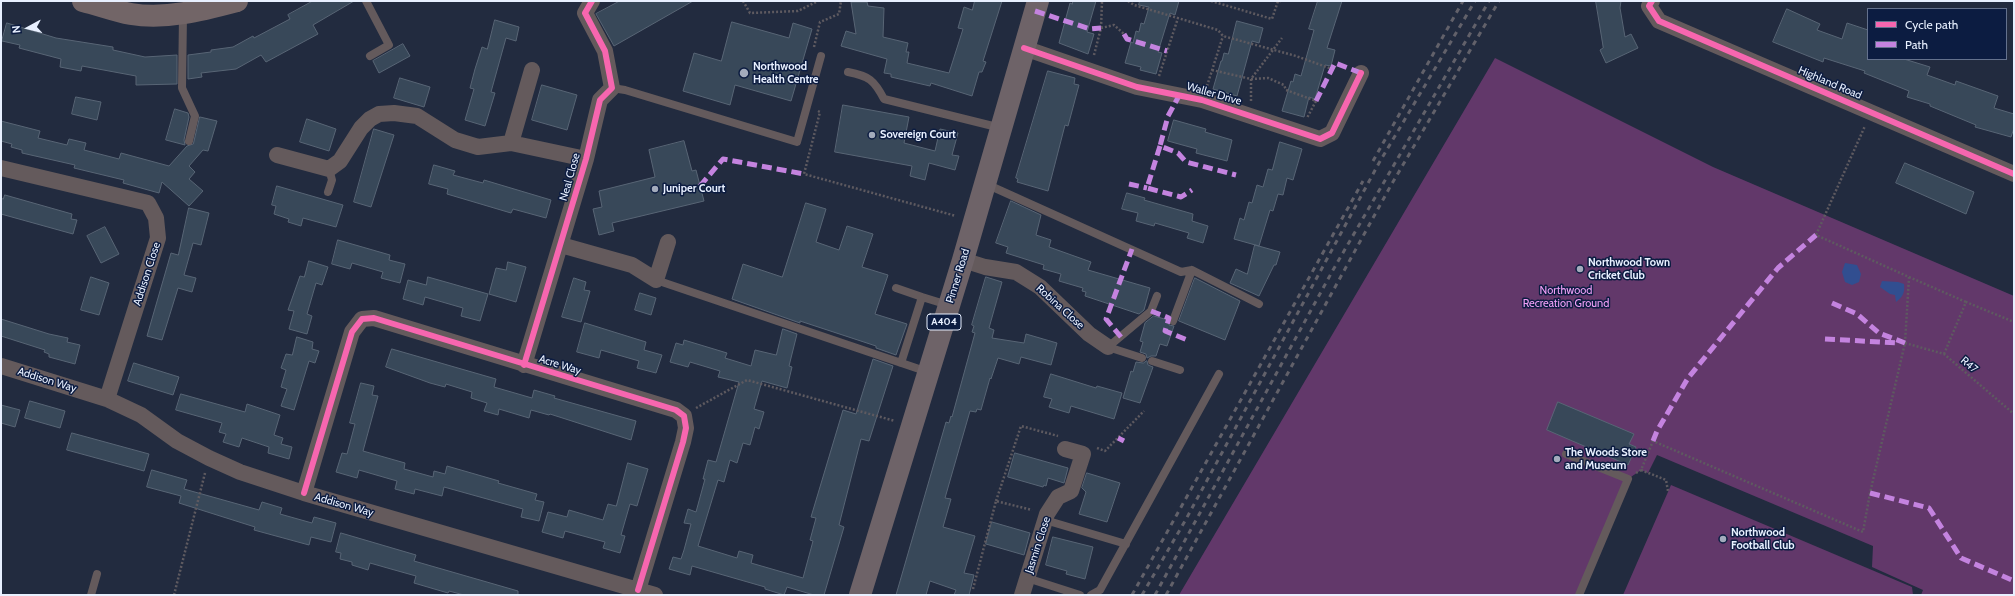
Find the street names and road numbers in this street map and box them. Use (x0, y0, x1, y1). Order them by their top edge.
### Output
street label: Highland Road (1796, 64, 1864, 102)
street label: Waller Drive (1185, 80, 1243, 108)
street label: Neal Close (557, 152, 583, 202)
street label: Addison Close (131, 241, 163, 307)
street label: Pinner Road (943, 247, 973, 305)
street label: Robina Close (1033, 282, 1087, 332)
road number: A404 (927, 314, 961, 330)
street label: Acre Way (537, 352, 583, 378)
street label: R47 (1958, 354, 1980, 376)
street label: Addison Way (16, 365, 78, 395)
street label: Addison Way (313, 490, 375, 520)
street label: Jasmin Close (1023, 515, 1053, 575)

